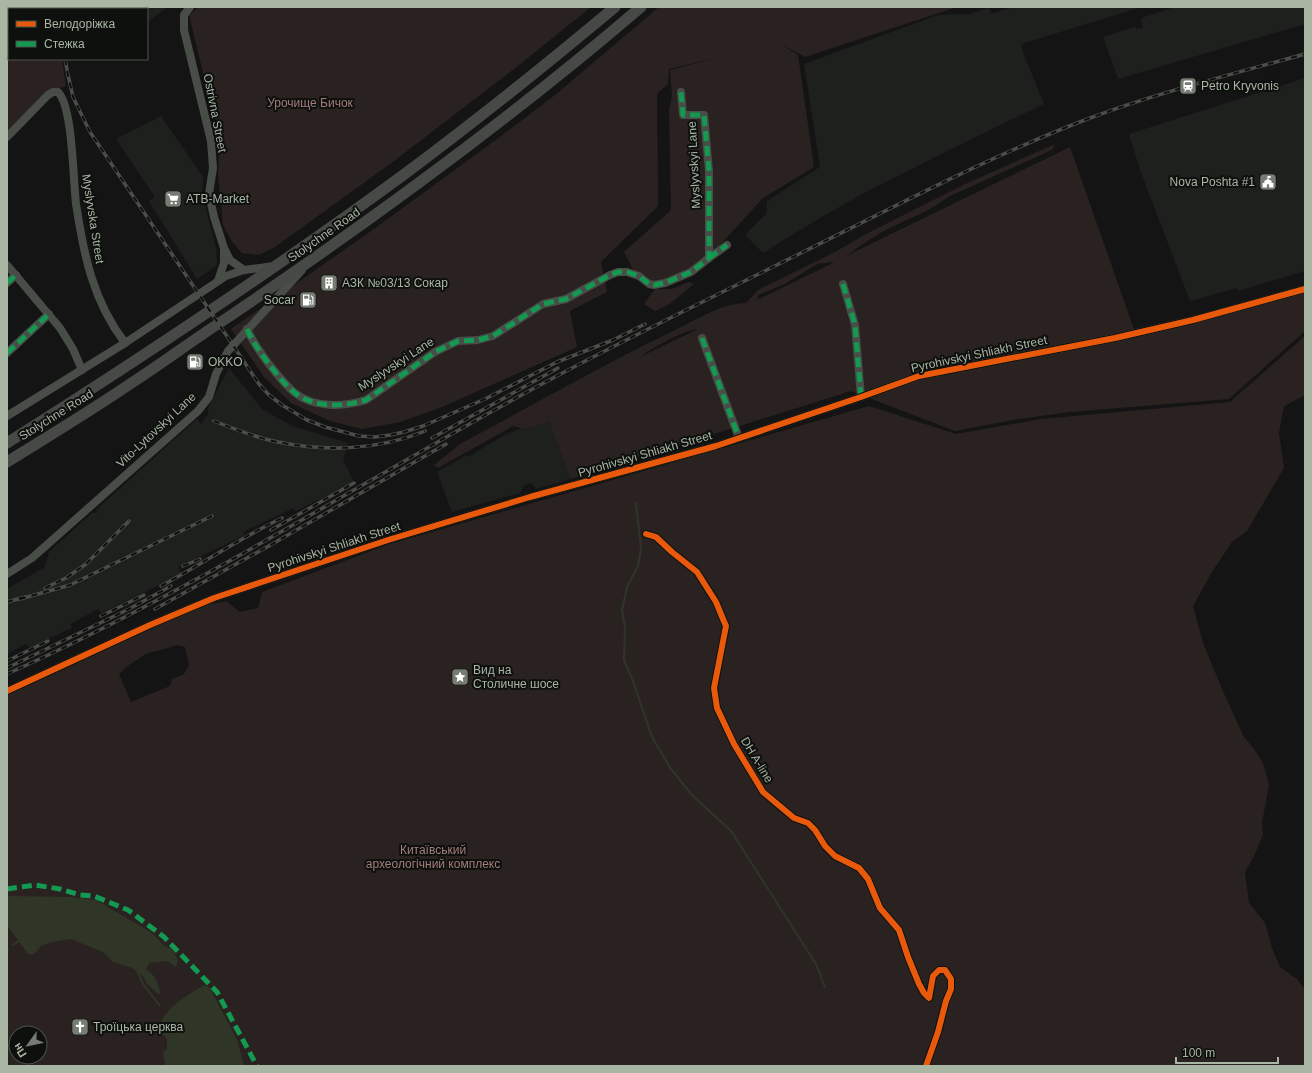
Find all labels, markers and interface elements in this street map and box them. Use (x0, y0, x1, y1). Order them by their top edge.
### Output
legend (8, 8, 148, 60)
text: Велодоріжка (44, 17, 115, 31)
text: Стежка (44, 37, 85, 51)
street label: Ostrivna Street (200, 72, 230, 154)
station icon: Petro Kryvonis (1178, 76, 1198, 96)
place label: Petro Kryvonis (1201, 79, 1279, 93)
park label: Урочище Бичок (267, 96, 354, 110)
street label: Myslyvskyi Lane (685, 121, 703, 209)
public building icon: Nova Poshta #1 (1258, 172, 1278, 192)
street label: Myslyvska Street (79, 173, 107, 266)
place label: Nova Poshta #1 (1170, 175, 1255, 189)
supermarket icon: ATB-Market (163, 189, 183, 209)
place label: ATB-Market (186, 192, 250, 206)
street label: Stolychne Road (285, 205, 363, 265)
building icon: АЗК №03/13 Сокар (319, 273, 339, 293)
place label: АЗК №03/13 Сокар (342, 276, 448, 290)
fuel station icon: Socar (298, 290, 318, 310)
place label: Socar (264, 293, 295, 307)
street label: Pyrohivskyi Shliakh Street (910, 333, 1049, 375)
street label: Myslyvskyi Lane (356, 334, 437, 394)
fuel station icon: OKKO (185, 352, 205, 372)
place label: OKKO (208, 355, 243, 369)
street label: Stolychne Road (16, 387, 96, 443)
street label: Vito-Lytovskyi Lane (113, 389, 199, 470)
street label: Pyrohivskyi Shliakh Street (576, 428, 714, 480)
street label: Pyrohivskyi Shliakh Street (266, 519, 403, 575)
place label: Вид на Столичне шосе (473, 663, 559, 691)
place icon: Вид на Столичне шосе (450, 667, 470, 687)
street label: DH A-line (738, 735, 776, 786)
park label: Китаївський археологічний комплекс (366, 843, 500, 871)
church icon: Троїцька церква (70, 1017, 90, 1037)
place label: Троїцька церква (93, 1020, 184, 1034)
north arrow (8, 1025, 48, 1065)
scale bar (1176, 1039, 1278, 1065)
text: Пн (11, 1041, 29, 1060)
text: 100 m (1182, 1046, 1215, 1060)

